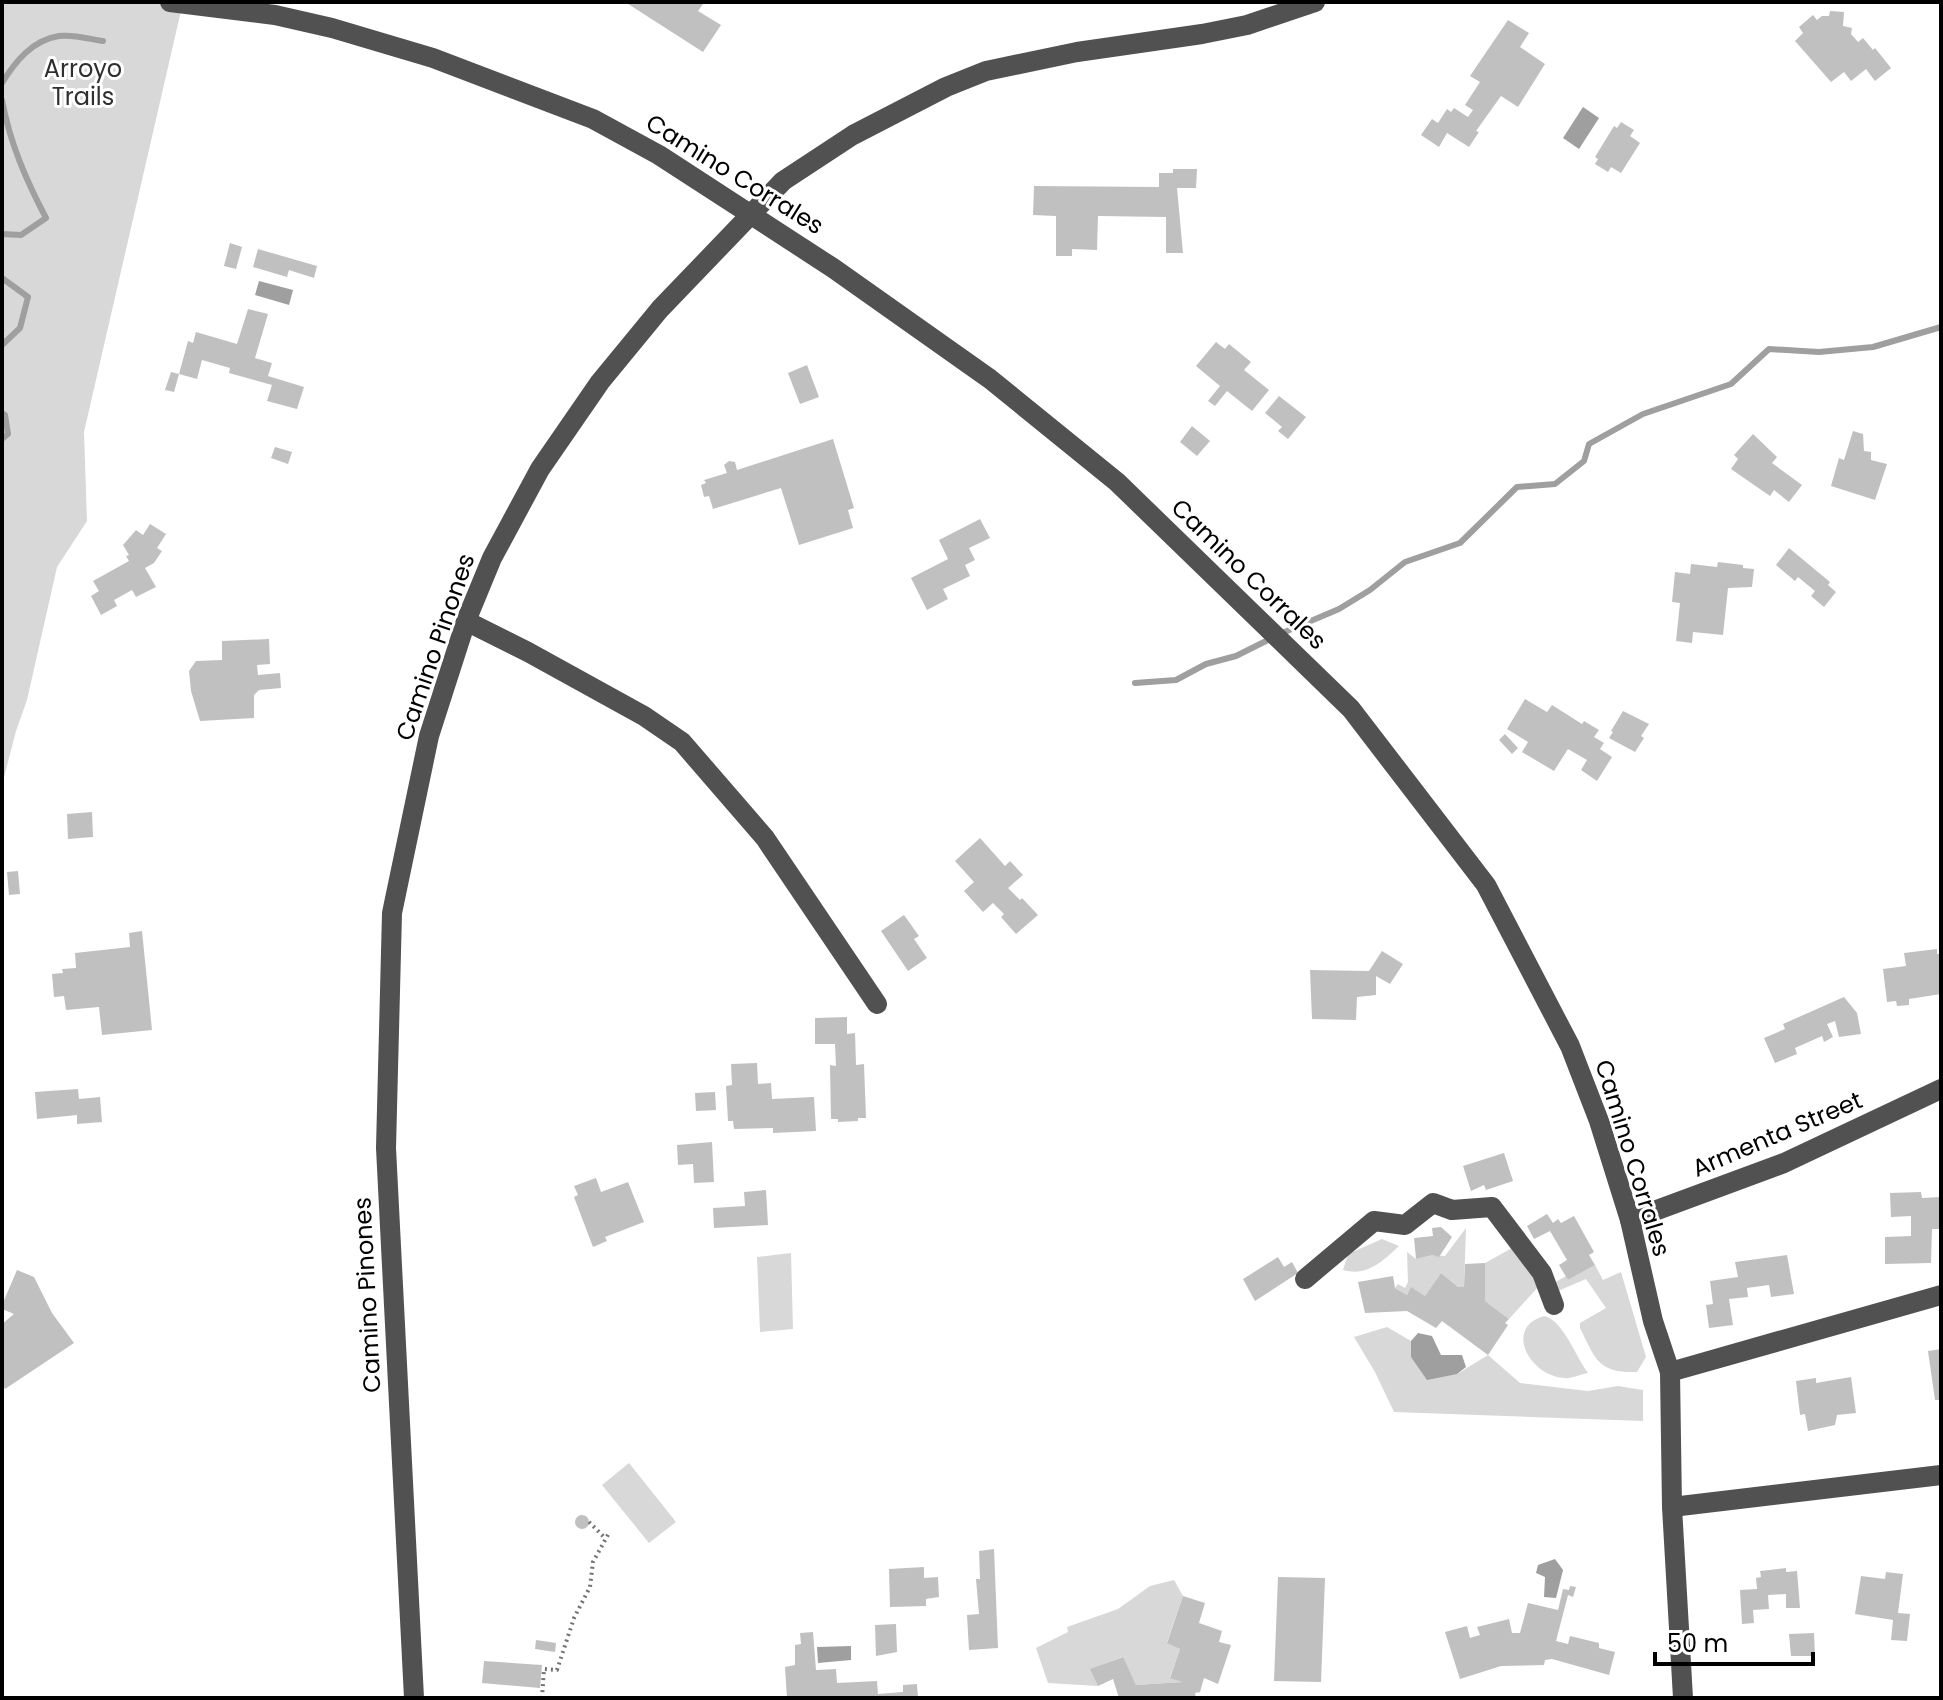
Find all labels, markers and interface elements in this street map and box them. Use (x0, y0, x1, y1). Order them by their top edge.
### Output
park label: Arroyo Trails (44, 52, 122, 113)
street label: Camino Corrales (640, 106, 830, 242)
street label: Camino Corrales (1164, 491, 1334, 657)
street label: Camino Pinones (388, 549, 482, 745)
street label: Camino Corrales (1587, 1056, 1679, 1260)
street label: Armenta Street (1687, 1083, 1867, 1185)
street label: Camino Pinones (345, 1196, 389, 1394)
scale bar (1655, 1616, 1813, 1666)
text: 50 m (1667, 1627, 1728, 1660)

